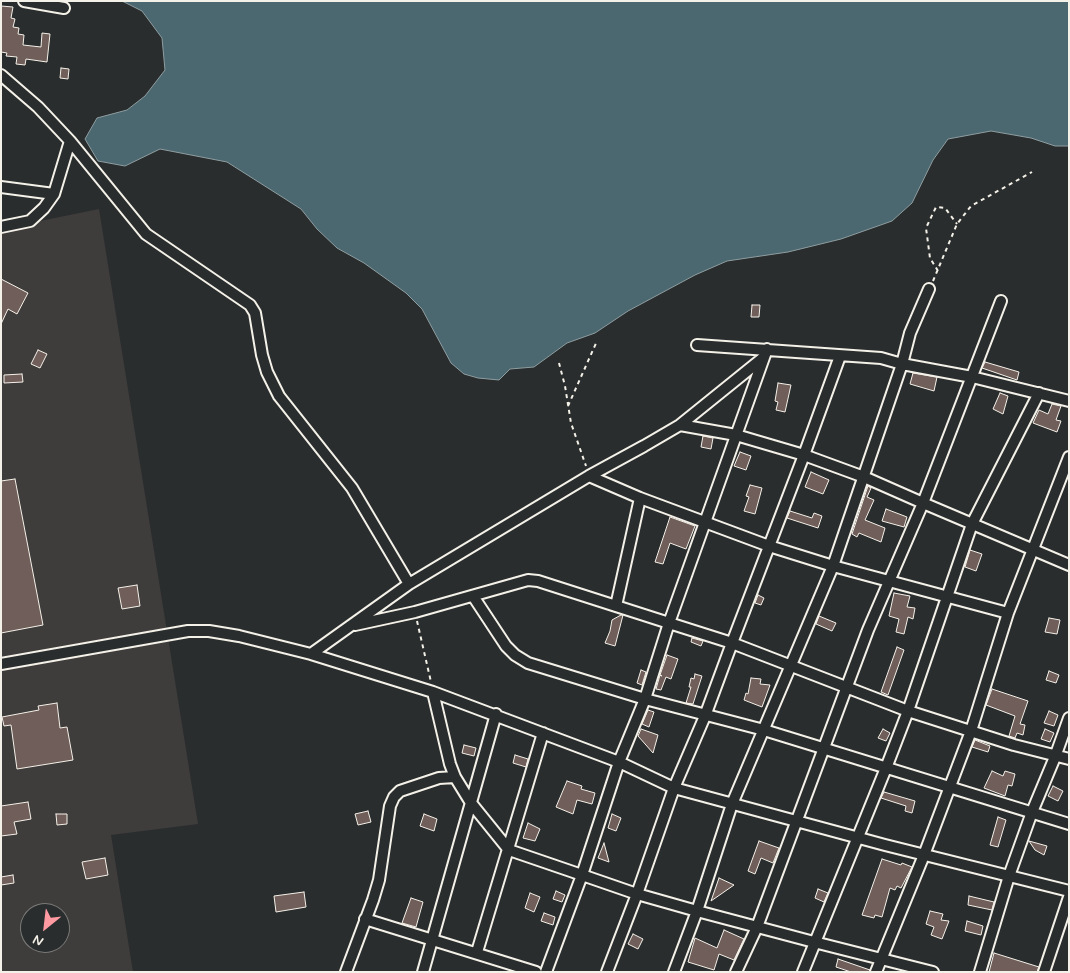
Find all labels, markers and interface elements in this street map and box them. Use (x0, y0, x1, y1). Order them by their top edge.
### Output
north arrow (20, 903, 70, 953)
text: N (30, 930, 47, 950)

